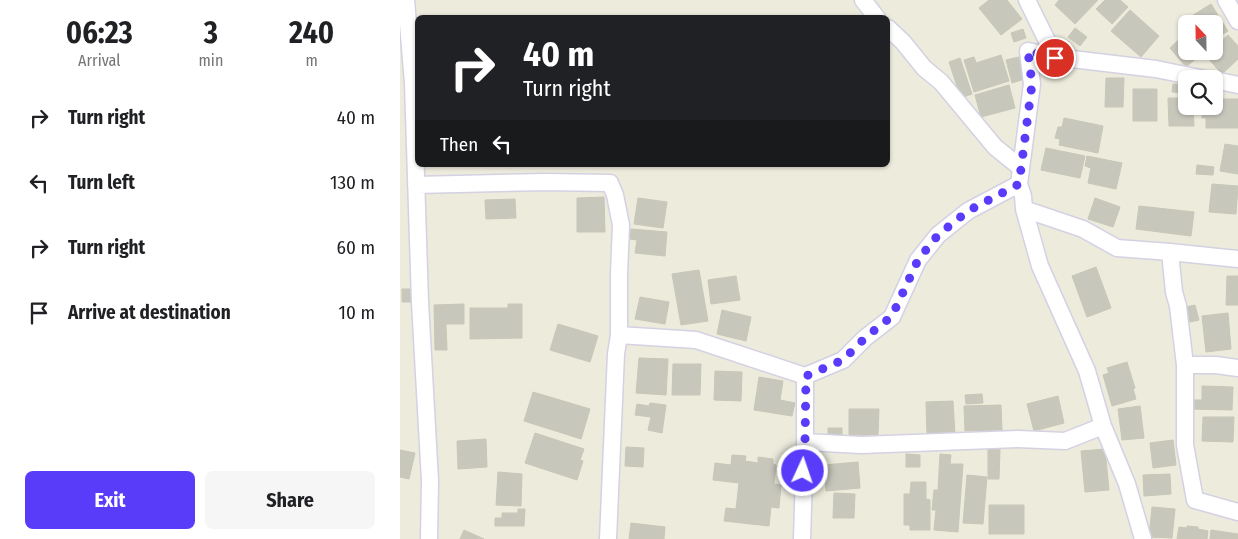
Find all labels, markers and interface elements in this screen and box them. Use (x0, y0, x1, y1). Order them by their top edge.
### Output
text: 06:23 (66, 15, 133, 51)
text: 3 (204, 15, 218, 51)
text: 240 (289, 15, 334, 51)
north arrow (1178, 15, 1222, 60)
map controls (1178, 15, 1223, 115)
text: 40 m (523, 33, 594, 75)
icon: right (440, 35, 505, 100)
pin (1034, 37, 1076, 79)
icon: arrive (1041, 44, 1069, 72)
text: Arrival (78, 51, 120, 70)
text: min (199, 51, 223, 70)
text: m (306, 51, 318, 70)
button: search (1178, 70, 1223, 115)
text: Turn right (523, 75, 611, 102)
icon: right (25, 104, 53, 132)
text: Turn right (68, 106, 145, 129)
text: 40 m (337, 106, 375, 129)
icon: left (488, 130, 516, 158)
text: Then (440, 133, 478, 156)
icon: left (25, 169, 53, 197)
text: Turn left (68, 171, 135, 194)
text: 130 m (330, 171, 375, 194)
icon: right (25, 234, 53, 262)
text: Turn right (68, 236, 145, 259)
text: 60 m (337, 236, 375, 259)
icon: arrive (25, 299, 53, 327)
text: Arrive at destination (68, 301, 231, 324)
text: 10 m (339, 301, 375, 324)
position arrow (776, 444, 828, 496)
button: Exit (25, 471, 195, 529)
button: Share (205, 471, 375, 529)

